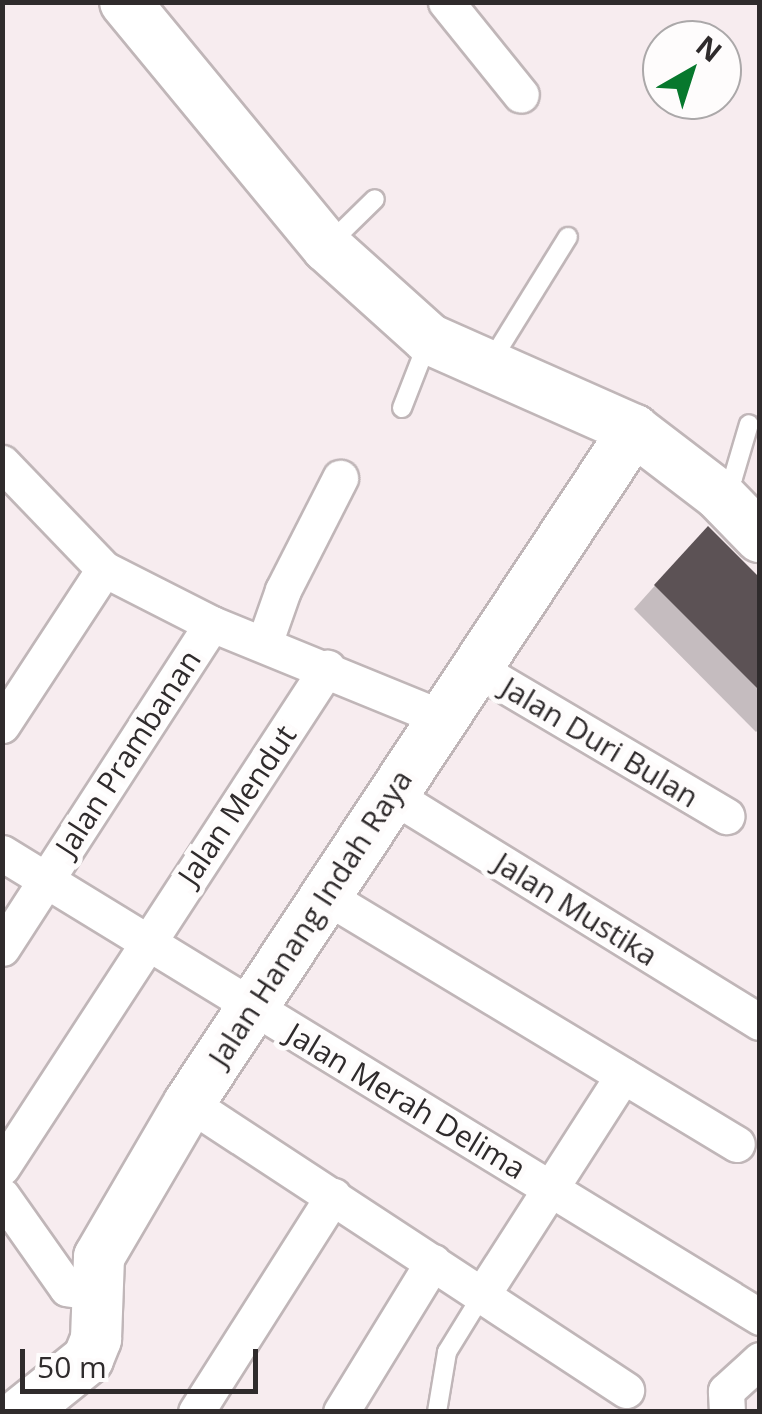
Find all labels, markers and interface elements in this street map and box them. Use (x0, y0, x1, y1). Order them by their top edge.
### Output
north arrow (642, 20, 742, 120)
text: N (689, 26, 730, 70)
street label: Jalan Prambanan (48, 643, 208, 863)
street label: Jalan Duri Bulan (495, 669, 705, 815)
street label: Jalan Mendut (170, 718, 304, 892)
street label: Jalan Hanang Indah Raya (201, 763, 419, 1073)
street label: Jalan Mustika (488, 845, 664, 973)
street label: Jalan Merah Delima (280, 1015, 532, 1187)
scale bar (25, 1329, 262, 1391)
text: 50 m (37, 1346, 107, 1387)

